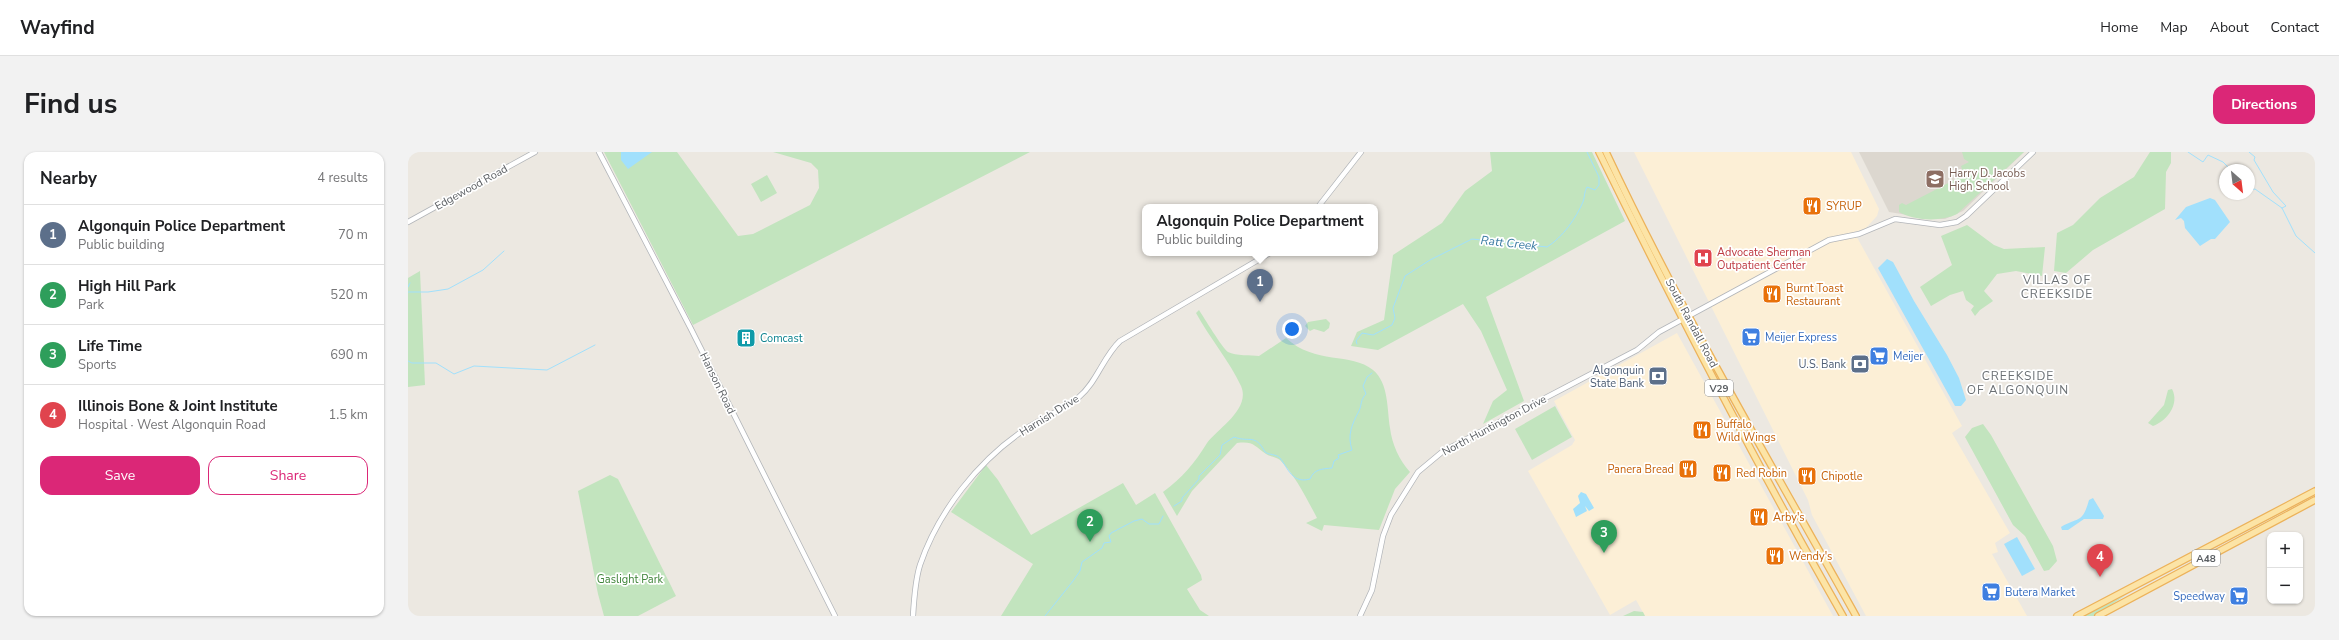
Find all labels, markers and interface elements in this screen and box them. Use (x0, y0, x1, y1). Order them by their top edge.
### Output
text: Wayfind (20, 15, 95, 41)
text: Home (2100, 18, 2138, 37)
text: Map (2160, 18, 2188, 37)
text: About (2210, 18, 2249, 37)
text: Contact (2271, 18, 2319, 37)
text: Find us (24, 85, 118, 123)
button: Directions (2213, 85, 2315, 124)
street label: Edgewood Road (432, 161, 510, 214)
north arrow (2219, 164, 2255, 200)
place label: Harry D. Jacobs High School (1949, 166, 2025, 194)
text: Nearby (40, 167, 97, 190)
school or university icon: Harry D. Jacobs High School (1924, 168, 1946, 190)
text: 4 results (317, 169, 368, 187)
restaurant icon: SYRUP (1801, 195, 1823, 217)
place label: SYRUP (1826, 199, 1862, 214)
popup (1142, 204, 1378, 256)
text: Algonquin Police Department (1156, 211, 1364, 231)
text: Algonquin Police Department (78, 216, 285, 236)
text: 1 (49, 226, 57, 244)
text: 70 m (338, 226, 368, 244)
text: Public building (1156, 231, 1243, 249)
water label: Ratt Creek (1480, 232, 1539, 254)
text: Public building (78, 236, 165, 254)
place label: Advocate Sherman Outpatient Center (1717, 245, 1811, 273)
hospital icon: Advocate Sherman Outpatient Center (1692, 247, 1714, 269)
pin: 1 (1247, 269, 1273, 302)
district label: VILLAS OF CREEKSIDE (2021, 272, 2093, 302)
text: High Hill Park (78, 276, 176, 296)
street label: South Randall Road (1662, 276, 1721, 370)
place label: Burnt Toast Restaurant (1786, 281, 1843, 309)
restaurant icon: Burnt Toast Restaurant (1761, 283, 1783, 305)
text: 2 (49, 286, 57, 304)
text: 520 m (330, 286, 368, 304)
text: Park (78, 296, 104, 314)
your location (1282, 319, 1302, 339)
supermarket icon: Meijer Express (1740, 326, 1762, 348)
building icon: Comcast (735, 327, 757, 349)
place label: Meijer Express (1765, 330, 1837, 345)
place label: Comcast (760, 331, 803, 346)
text: Life Time (78, 336, 142, 356)
supermarket icon: Meijer (1868, 345, 1890, 367)
text: 3 (49, 346, 57, 364)
text: 690 m (330, 346, 368, 364)
place label: Meijer (1893, 349, 1923, 364)
street label: Hanson Road (696, 350, 739, 416)
bank icon: U.S. Bank (1849, 353, 1871, 375)
text: Sports (78, 356, 117, 374)
place label: U.S. Bank (1799, 357, 1846, 372)
place label: Algonquin State Bank (1590, 363, 1644, 391)
bank icon: Algonquin State Bank (1647, 365, 1669, 387)
district label: CREEKSIDE OF ALGONQUIN (1967, 368, 2069, 398)
road number: V29 (1705, 380, 1733, 396)
street label: Harnish Drive (1017, 391, 1082, 440)
street label: North Huntington Drive (1439, 391, 1549, 459)
text: Illinois Bone & Joint Institute (78, 396, 278, 416)
text: 4 (49, 406, 57, 424)
text: 1.5 km (328, 406, 368, 424)
text: Hospital · West Algonquin Road (78, 416, 266, 434)
place label: Buffalo Wild Wings (1716, 417, 1776, 445)
restaurant icon: Buffalo Wild Wings (1691, 419, 1713, 441)
button: Save (40, 456, 200, 495)
button: Share (208, 456, 368, 495)
restaurant icon: Panera Bread (1677, 458, 1699, 480)
place label: Panera Bread (1607, 462, 1674, 477)
restaurant icon: Red Robin (1711, 462, 1733, 484)
restaurant icon: Chipotle (1796, 465, 1818, 487)
place label: Red Robin (1736, 466, 1787, 481)
place label: Chipotle (1821, 469, 1863, 484)
restaurant icon: Arby's (1748, 506, 1770, 528)
pin: 2 (1077, 509, 1103, 542)
place label: Arby's (1773, 510, 1805, 525)
pin: 3 (1591, 520, 1617, 553)
map controls (2267, 532, 2303, 604)
button: + (2267, 532, 2303, 568)
pin: 4 (2087, 544, 2113, 577)
restaurant icon: Wendy's (1764, 545, 1786, 567)
place label: Wendy's (1789, 549, 1832, 564)
road number: A48 (2192, 550, 2220, 566)
button: − (2267, 568, 2303, 604)
park label: Gaslight Park (597, 572, 664, 587)
supermarket icon: Butera Market (1980, 581, 2002, 603)
place label: Butera Market (2005, 585, 2075, 600)
supermarket icon: Speedway (2228, 585, 2250, 607)
place label: Speedway (2173, 589, 2225, 604)

